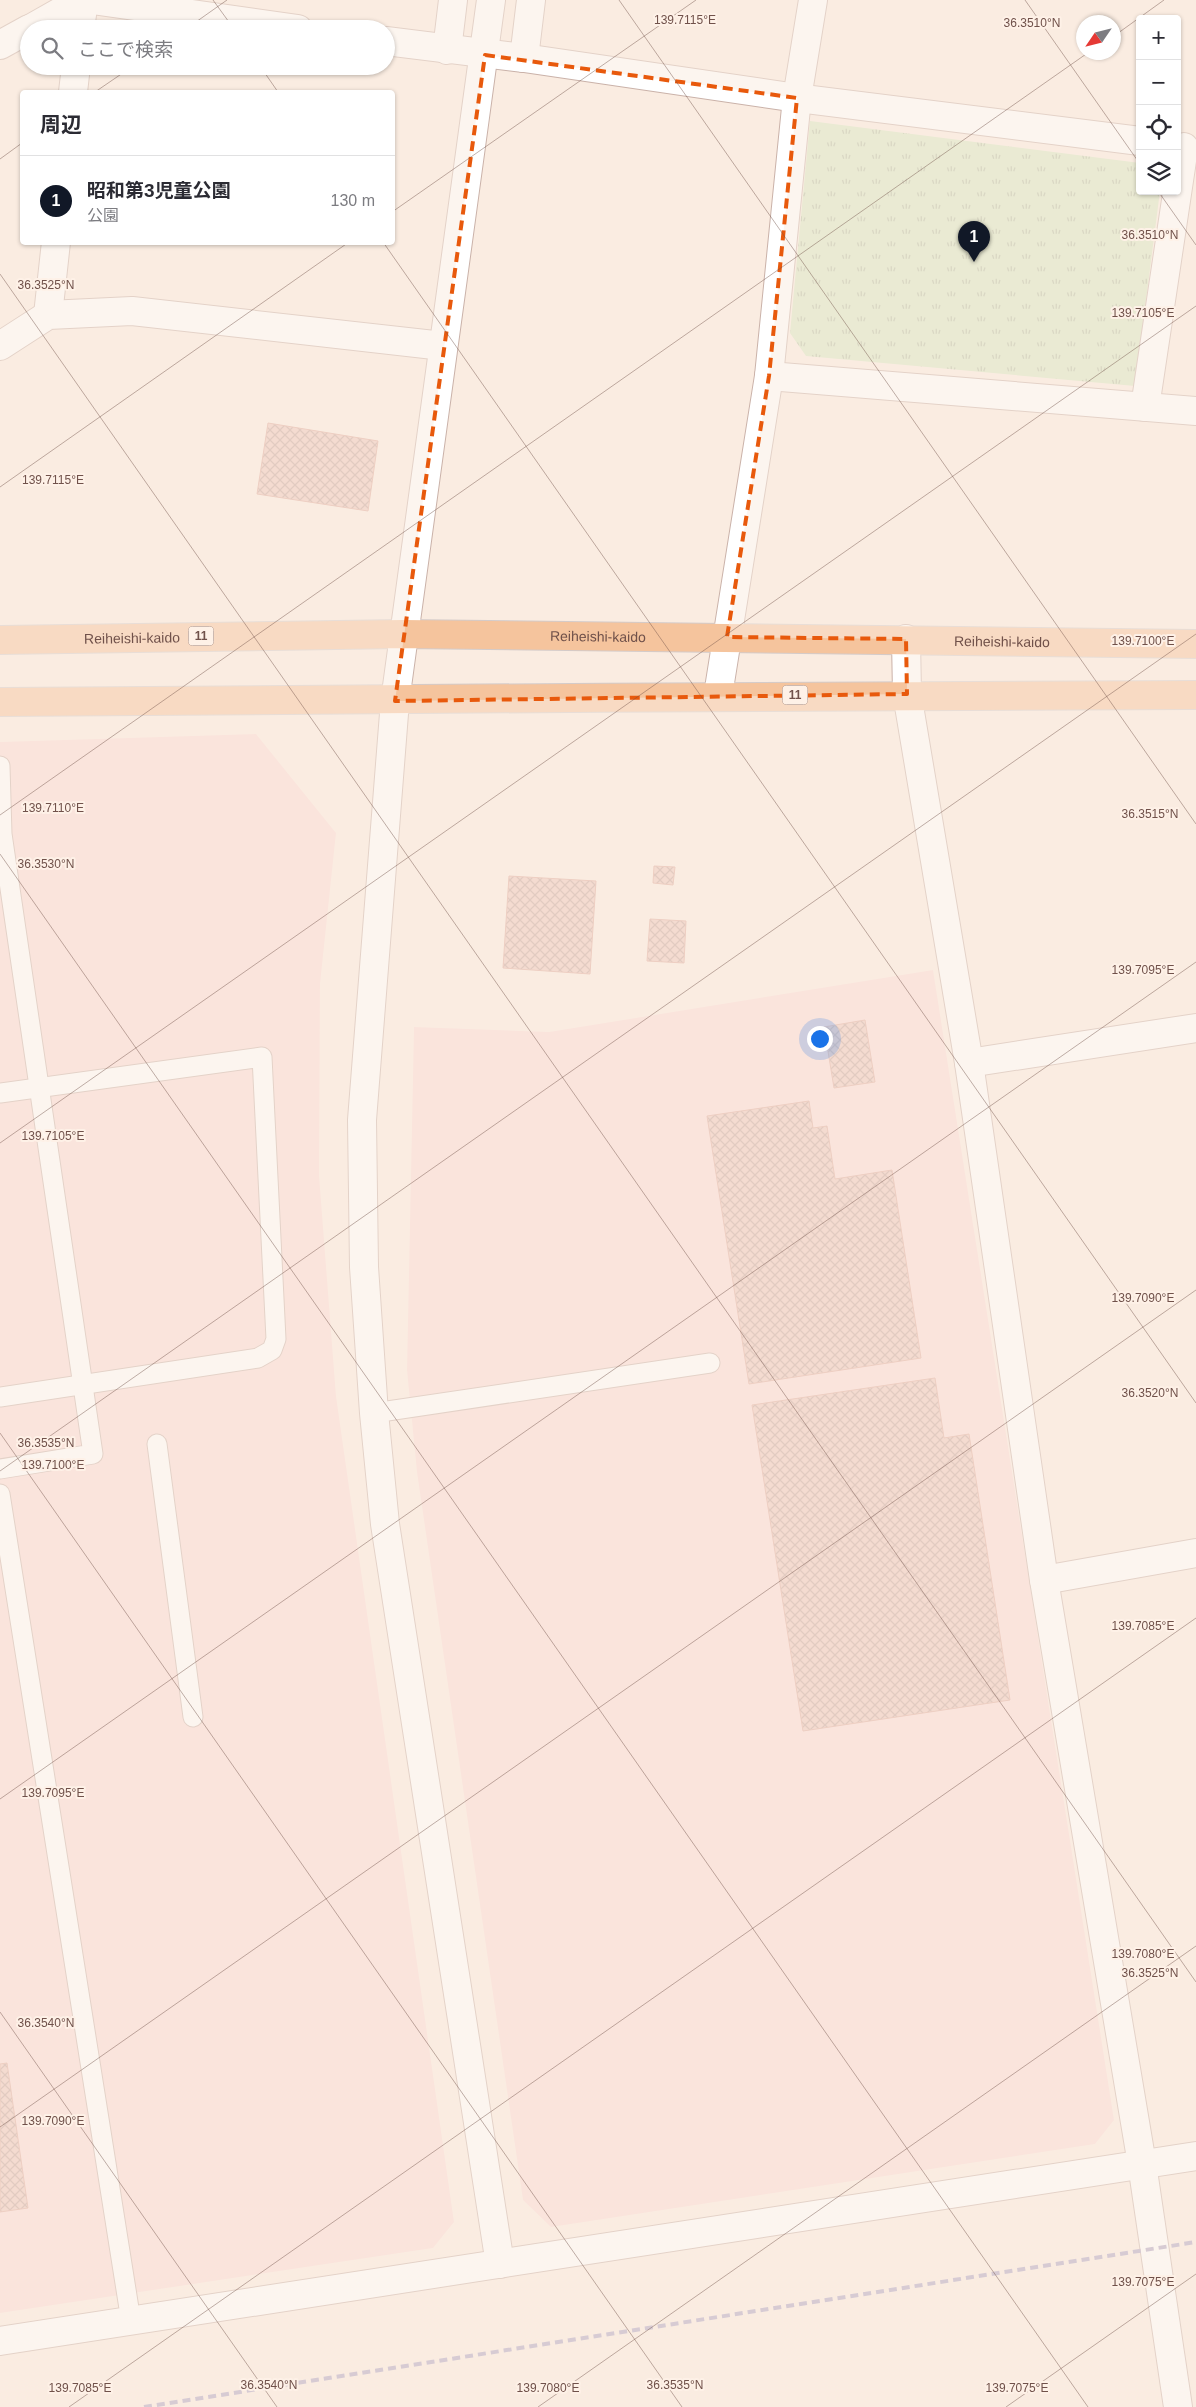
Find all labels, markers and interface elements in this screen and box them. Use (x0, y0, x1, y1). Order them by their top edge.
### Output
text: 139.7115°E (654, 13, 716, 27)
north arrow (1076, 15, 1121, 60)
map controls (1136, 15, 1181, 195)
button: + (1136, 15, 1181, 60)
text: 36.3510°N (1004, 16, 1060, 30)
search box (20, 20, 395, 75)
icon: search (38, 34, 66, 62)
text: ここで検索 (78, 39, 173, 60)
button: − (1136, 60, 1181, 105)
button: locate (1136, 105, 1181, 150)
text: 周辺 (40, 113, 82, 136)
button: layers (1136, 150, 1181, 195)
text: 昭和第3児童公園 (87, 180, 231, 201)
text: 1 (52, 192, 60, 209)
text: 130 m (331, 192, 375, 209)
text: 公園 (87, 207, 119, 224)
pin: 1 (958, 221, 990, 262)
text: 36.3510°N (1122, 228, 1178, 242)
text: 36.3525°N (18, 278, 74, 292)
text: 139.7105°E (1112, 306, 1174, 320)
text: 139.7115°E (22, 473, 84, 487)
road number: 11 (188, 626, 214, 646)
street label: Reiheishi-kaido (550, 628, 646, 645)
street label: Reiheishi-kaido (84, 629, 180, 647)
street label: Reiheishi-kaido (954, 633, 1050, 650)
text: 139.7100°E (1112, 634, 1174, 648)
road number: 11 (782, 686, 808, 704)
text: 139.7110°E (22, 801, 84, 815)
text: 36.3515°N (1122, 807, 1178, 821)
text: 36.3530°N (18, 857, 74, 871)
text: 139.7095°E (1112, 963, 1174, 977)
your location (807, 1026, 833, 1052)
text: 139.7105°E (22, 1129, 84, 1143)
text: 139.7090°E (1112, 1291, 1174, 1305)
text: 36.3520°N (1122, 1386, 1178, 1400)
text: 36.3535°N (18, 1436, 74, 1450)
text: 139.7100°E (22, 1458, 84, 1472)
text: 139.7085°E (1112, 1619, 1174, 1633)
text: 139.7095°E (22, 1786, 84, 1800)
text: 139.7080°E (1112, 1947, 1174, 1961)
text: 36.3525°N (1122, 1966, 1178, 1980)
text: 36.3540°N (18, 2016, 74, 2030)
text: 139.7090°E (22, 2114, 84, 2128)
text: 139.7075°E (1112, 2275, 1174, 2289)
text: 36.3540°N (241, 2378, 297, 2392)
text: 36.3535°N (647, 2378, 703, 2392)
text: 139.7085°E (49, 2381, 111, 2395)
text: 139.7080°E (517, 2381, 579, 2395)
text: 139.7075°E (986, 2381, 1048, 2395)

